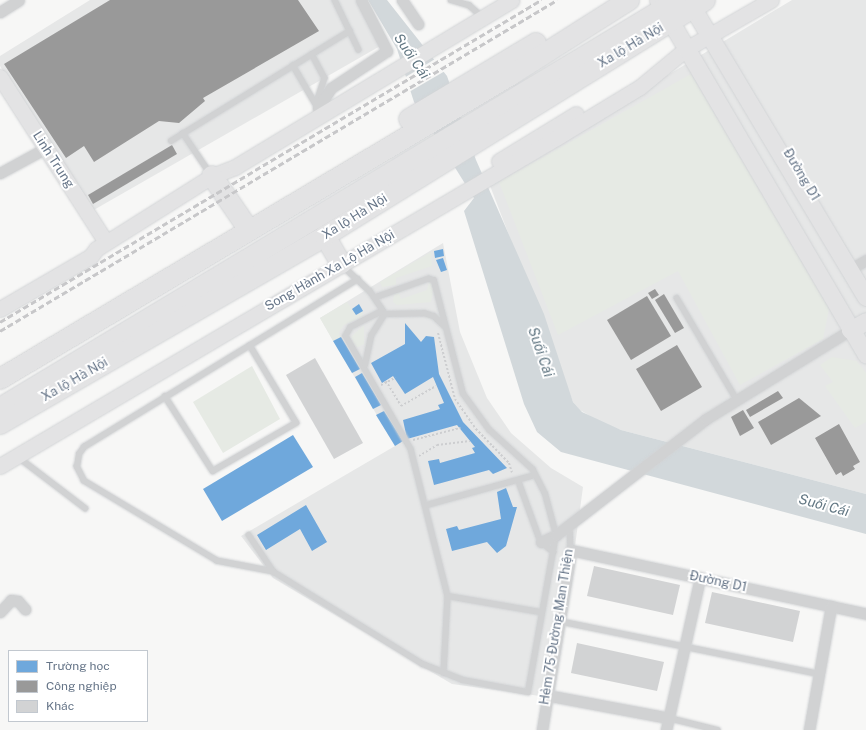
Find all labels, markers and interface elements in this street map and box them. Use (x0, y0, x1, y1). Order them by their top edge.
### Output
street label: Xa lộ Hà Nội (595, 20, 667, 72)
water label: Suối Cái (391, 30, 433, 82)
street label: Linh Trung (29, 129, 77, 191)
street label: Đường D1 (779, 146, 823, 204)
street label: Xa lộ Hà Nội (320, 191, 390, 243)
street label: Song Hành Xa Lộ Hà Nội (262, 227, 398, 315)
water label: Suối Cái (525, 325, 557, 379)
street label: Xa lộ Hà Nội (39, 355, 111, 405)
water label: Suối Cái (797, 490, 851, 520)
street label: Hẻm 75 Đường Man Thiện (537, 548, 577, 706)
street label: Đường D1 (688, 568, 748, 596)
legend (8, 650, 148, 722)
text: Trường học (46, 659, 110, 673)
text: Công nghiệp (46, 679, 117, 693)
text: Khác (46, 699, 74, 713)

